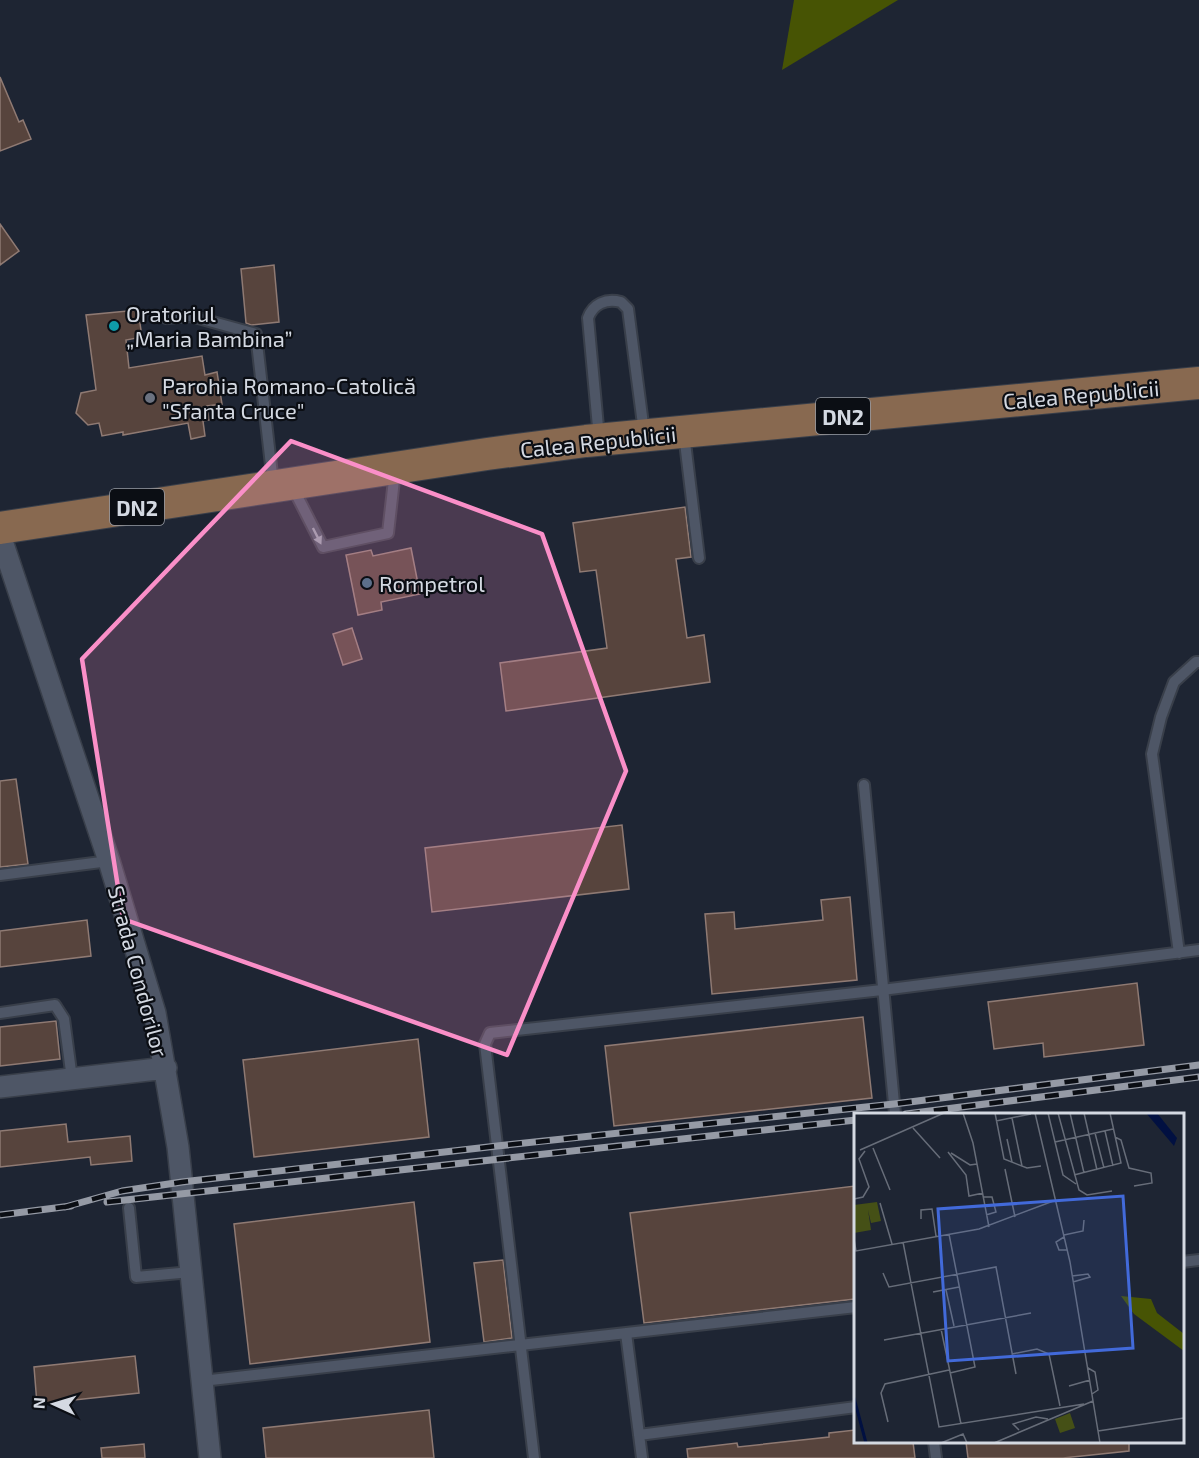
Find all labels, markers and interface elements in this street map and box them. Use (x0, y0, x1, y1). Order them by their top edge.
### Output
place label: Oratoriul „Maria Bambina” (126, 300, 293, 351)
marker: Oratoriul „Maria Bambina” (107, 319, 121, 333)
place label: Parohia Romano-Catolică "Sfanta Cruce" (162, 372, 416, 423)
street label: Calea Republicii (1002, 374, 1160, 414)
marker: Parohia Romano-Catolică "Sfanta Cruce" (143, 391, 157, 405)
road number: DN2 (816, 398, 870, 434)
street label: Calea Republicii (519, 420, 677, 462)
road number: DN2 (110, 489, 164, 525)
one-way arrow (312, 527, 321, 544)
place label: Rompetrol (379, 570, 485, 596)
marker: Rompetrol (360, 576, 374, 590)
street label: Strada Condorilor (104, 883, 174, 1060)
inset map (854, 1113, 1184, 1443)
north arrow (24, 1374, 84, 1434)
text: N (29, 1396, 48, 1409)

